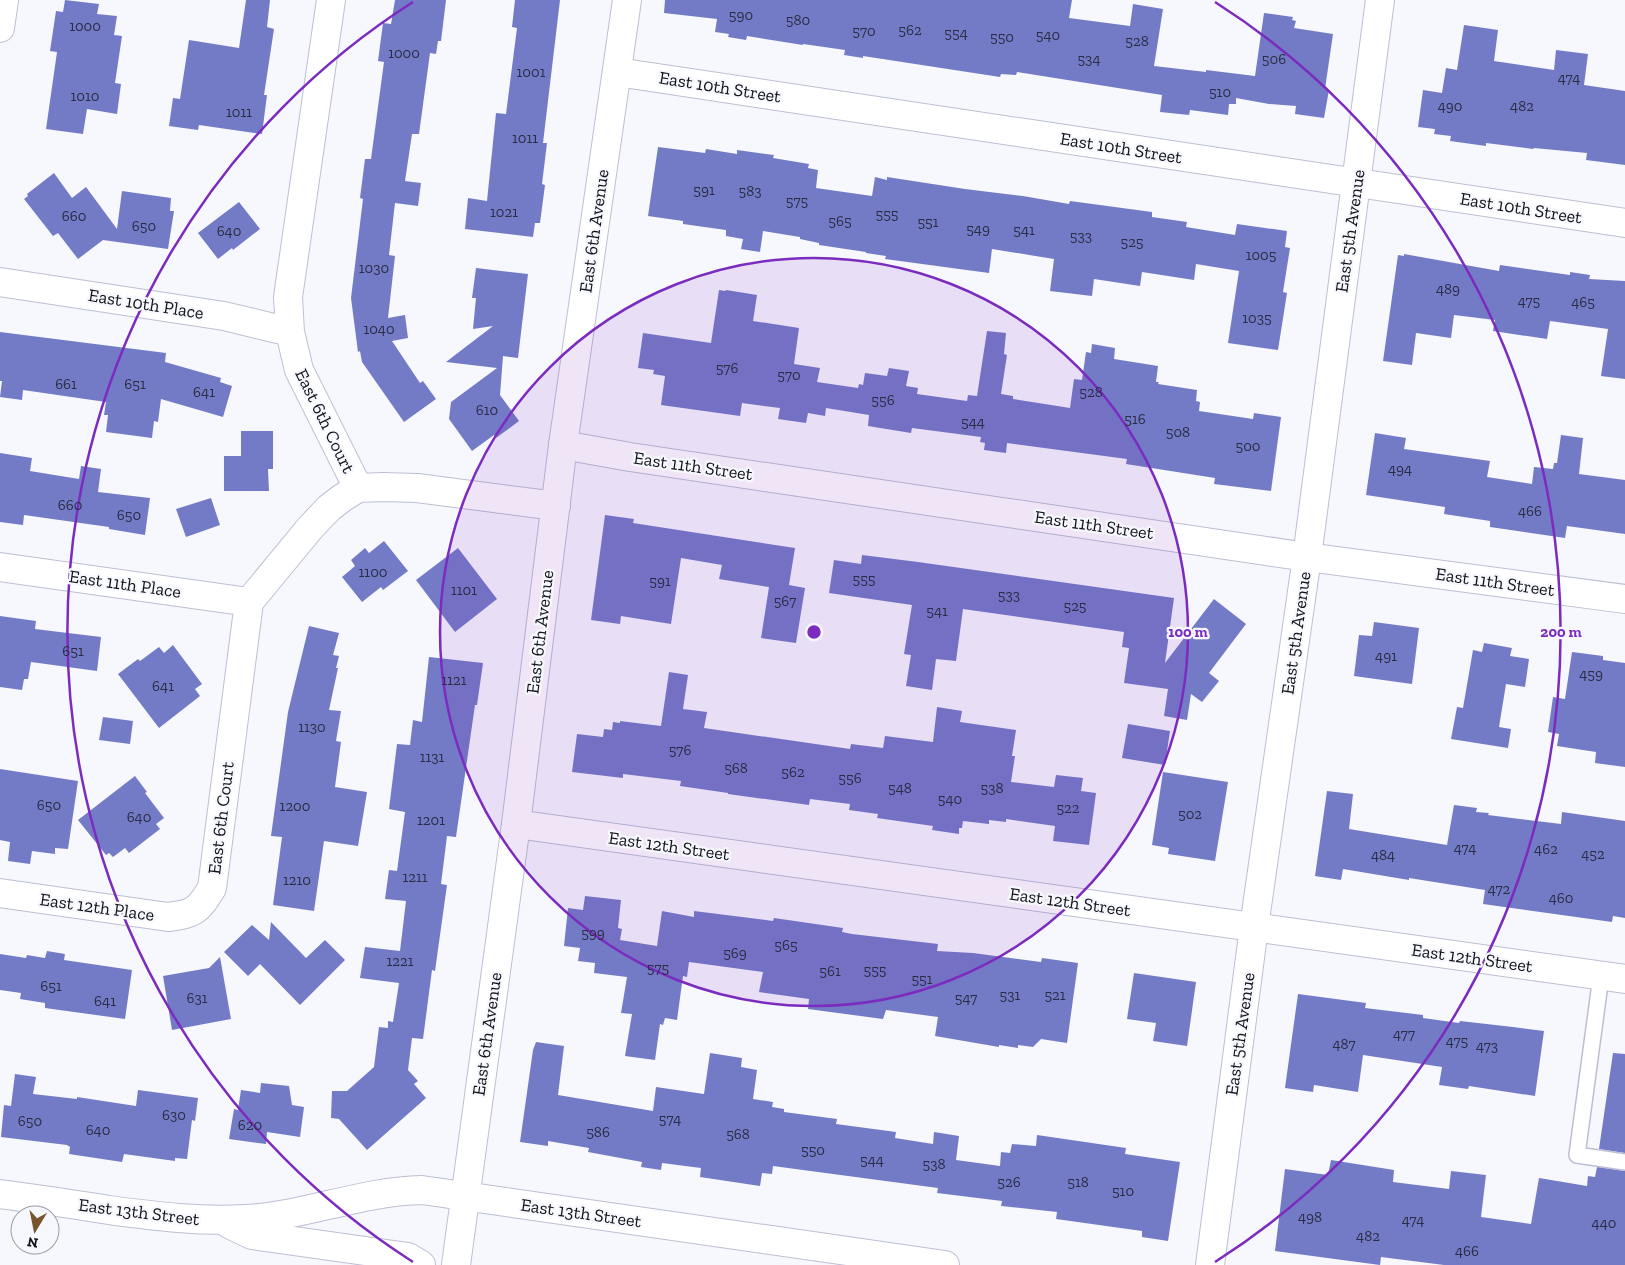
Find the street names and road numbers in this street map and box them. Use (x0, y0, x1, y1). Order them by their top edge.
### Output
street label: East 10th Street (657, 66, 783, 108)
street label: East 10th Street (1058, 127, 1184, 169)
street label: East 6th Avenue (574, 168, 614, 294)
street label: East 5th Avenue (1330, 168, 1370, 294)
street label: East 10th Street (1458, 187, 1584, 229)
street label: East 10th Place (87, 284, 205, 324)
street label: East 6th Court (290, 365, 360, 477)
street label: East 11th Street (632, 447, 754, 485)
street label: East 11th Street (1033, 506, 1155, 544)
street label: East 11th Street (1434, 563, 1556, 601)
street label: East 11th Place (67, 565, 183, 603)
street label: East 6th Avenue (521, 569, 559, 695)
street label: East 5th Avenue (1276, 570, 1316, 696)
street label: East 6th Court (203, 760, 239, 876)
street label: East 12th Street (607, 827, 731, 865)
street label: East 12th Street (1008, 883, 1132, 921)
street label: East 12th Place (38, 888, 156, 926)
street label: East 12th Street (1410, 939, 1534, 977)
street label: East 6th Avenue (467, 971, 507, 1097)
street label: East 5th Avenue (1220, 971, 1260, 1097)
street label: East 13th Street (77, 1194, 201, 1230)
street label: East 13th Street (519, 1194, 643, 1232)

